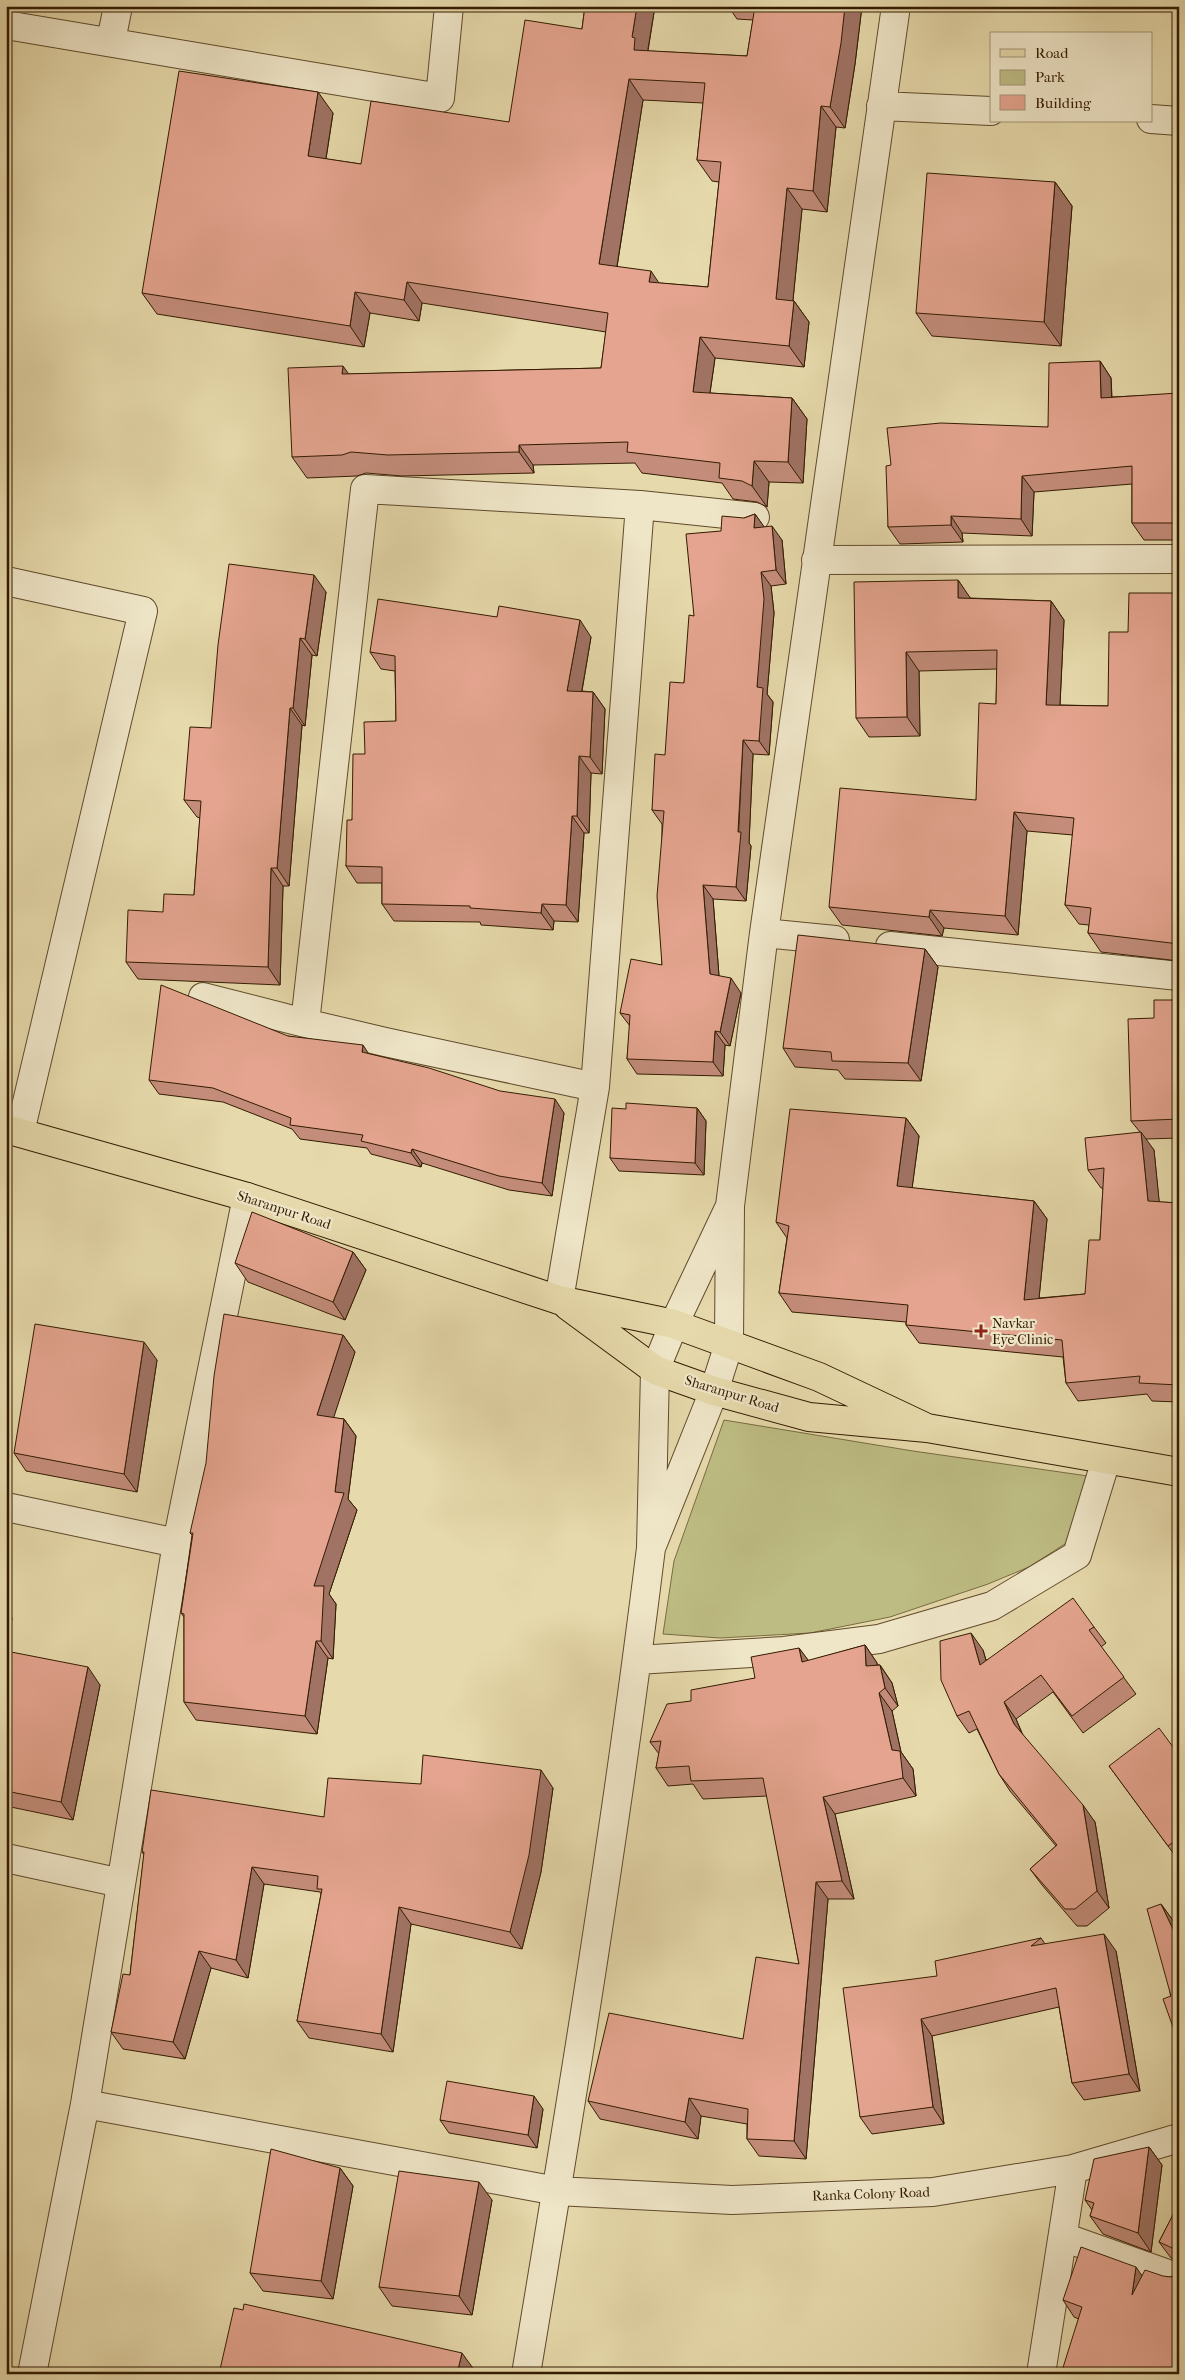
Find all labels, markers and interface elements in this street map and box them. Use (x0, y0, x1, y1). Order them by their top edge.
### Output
legend (990, 32, 1152, 122)
text: Road (1035, 44, 1069, 62)
text: Park (1035, 68, 1065, 86)
text: Building (1035, 94, 1092, 112)
street label: Sharanpur Road (235, 1187, 333, 1233)
place label: Navkar Eye Clinic (992, 1315, 1053, 1348)
marker: Navkar Eye Clinic (974, 1324, 988, 1338)
street label: Sharanpur Road (683, 1372, 782, 1417)
street label: Ranka Colony Road (812, 2183, 931, 2205)

